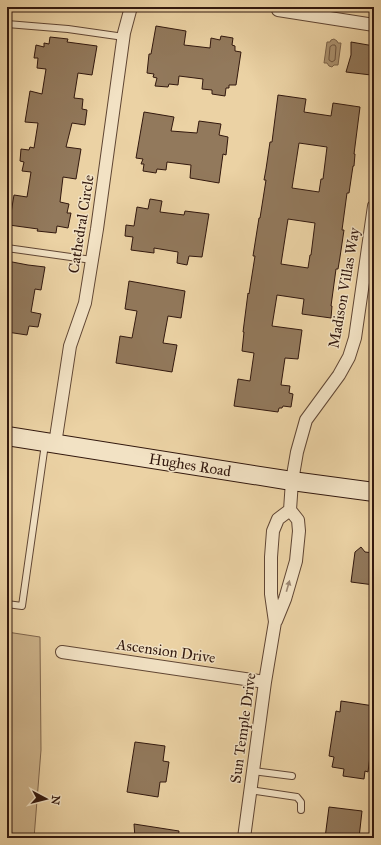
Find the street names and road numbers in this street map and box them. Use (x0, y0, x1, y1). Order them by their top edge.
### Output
street label: Cathedral Circle (64, 173, 98, 275)
street label: Madison Villas Way (325, 225, 364, 350)
street label: Hughes Road (148, 450, 233, 480)
street label: Ascension Drive (114, 635, 217, 667)
street label: Sun Temple Drive (226, 672, 260, 784)

